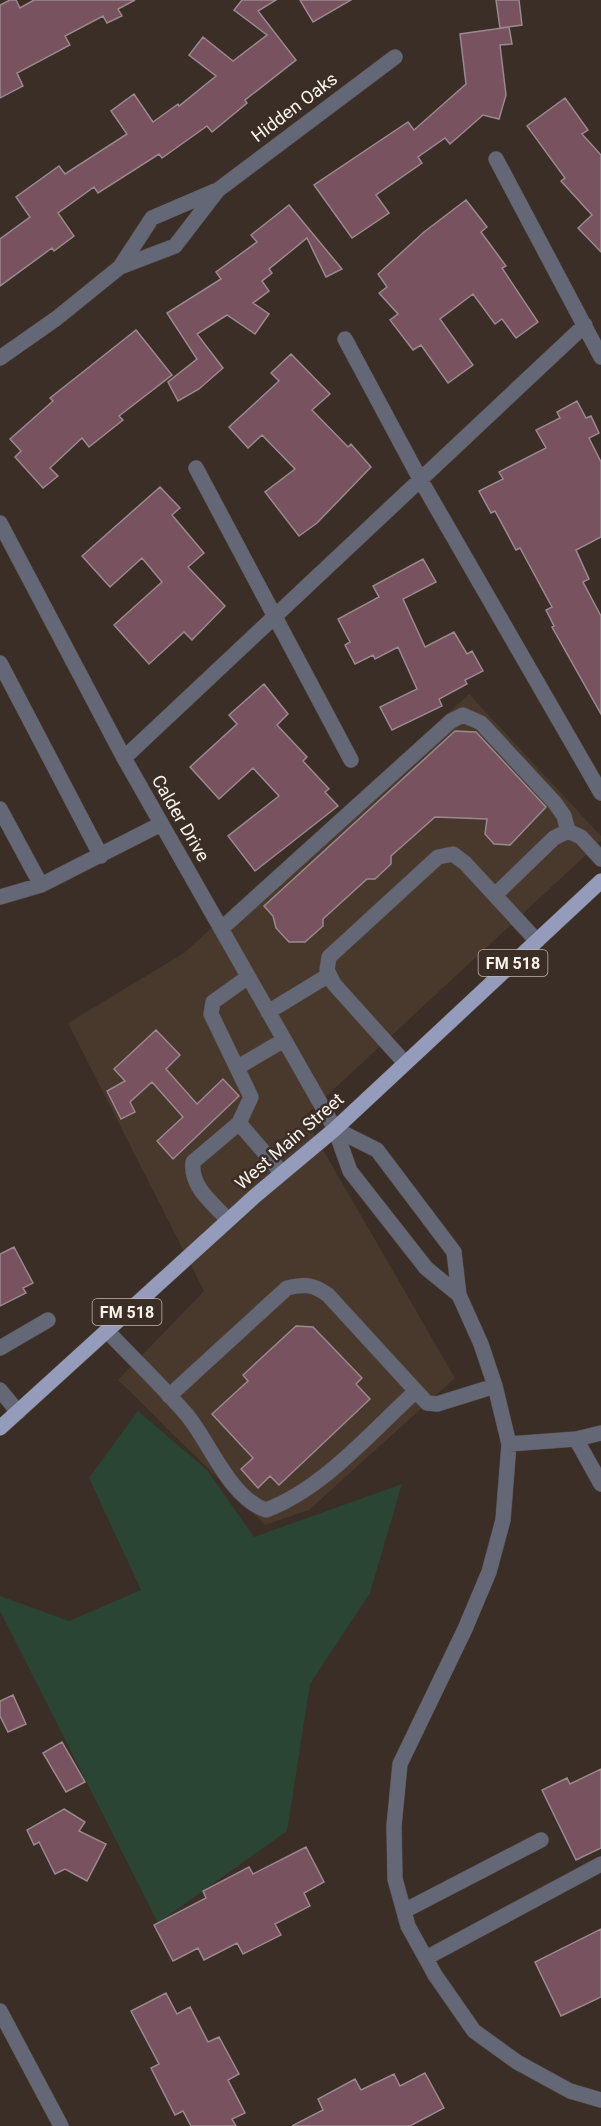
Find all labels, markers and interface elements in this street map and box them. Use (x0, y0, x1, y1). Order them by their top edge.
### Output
street label: Hidden Oaks (247, 68, 341, 146)
street label: Calder Drive (148, 771, 214, 865)
road number: FM 518 (478, 950, 548, 976)
street label: West Main Street (231, 1088, 348, 1194)
road number: FM 518 (92, 1299, 162, 1325)

